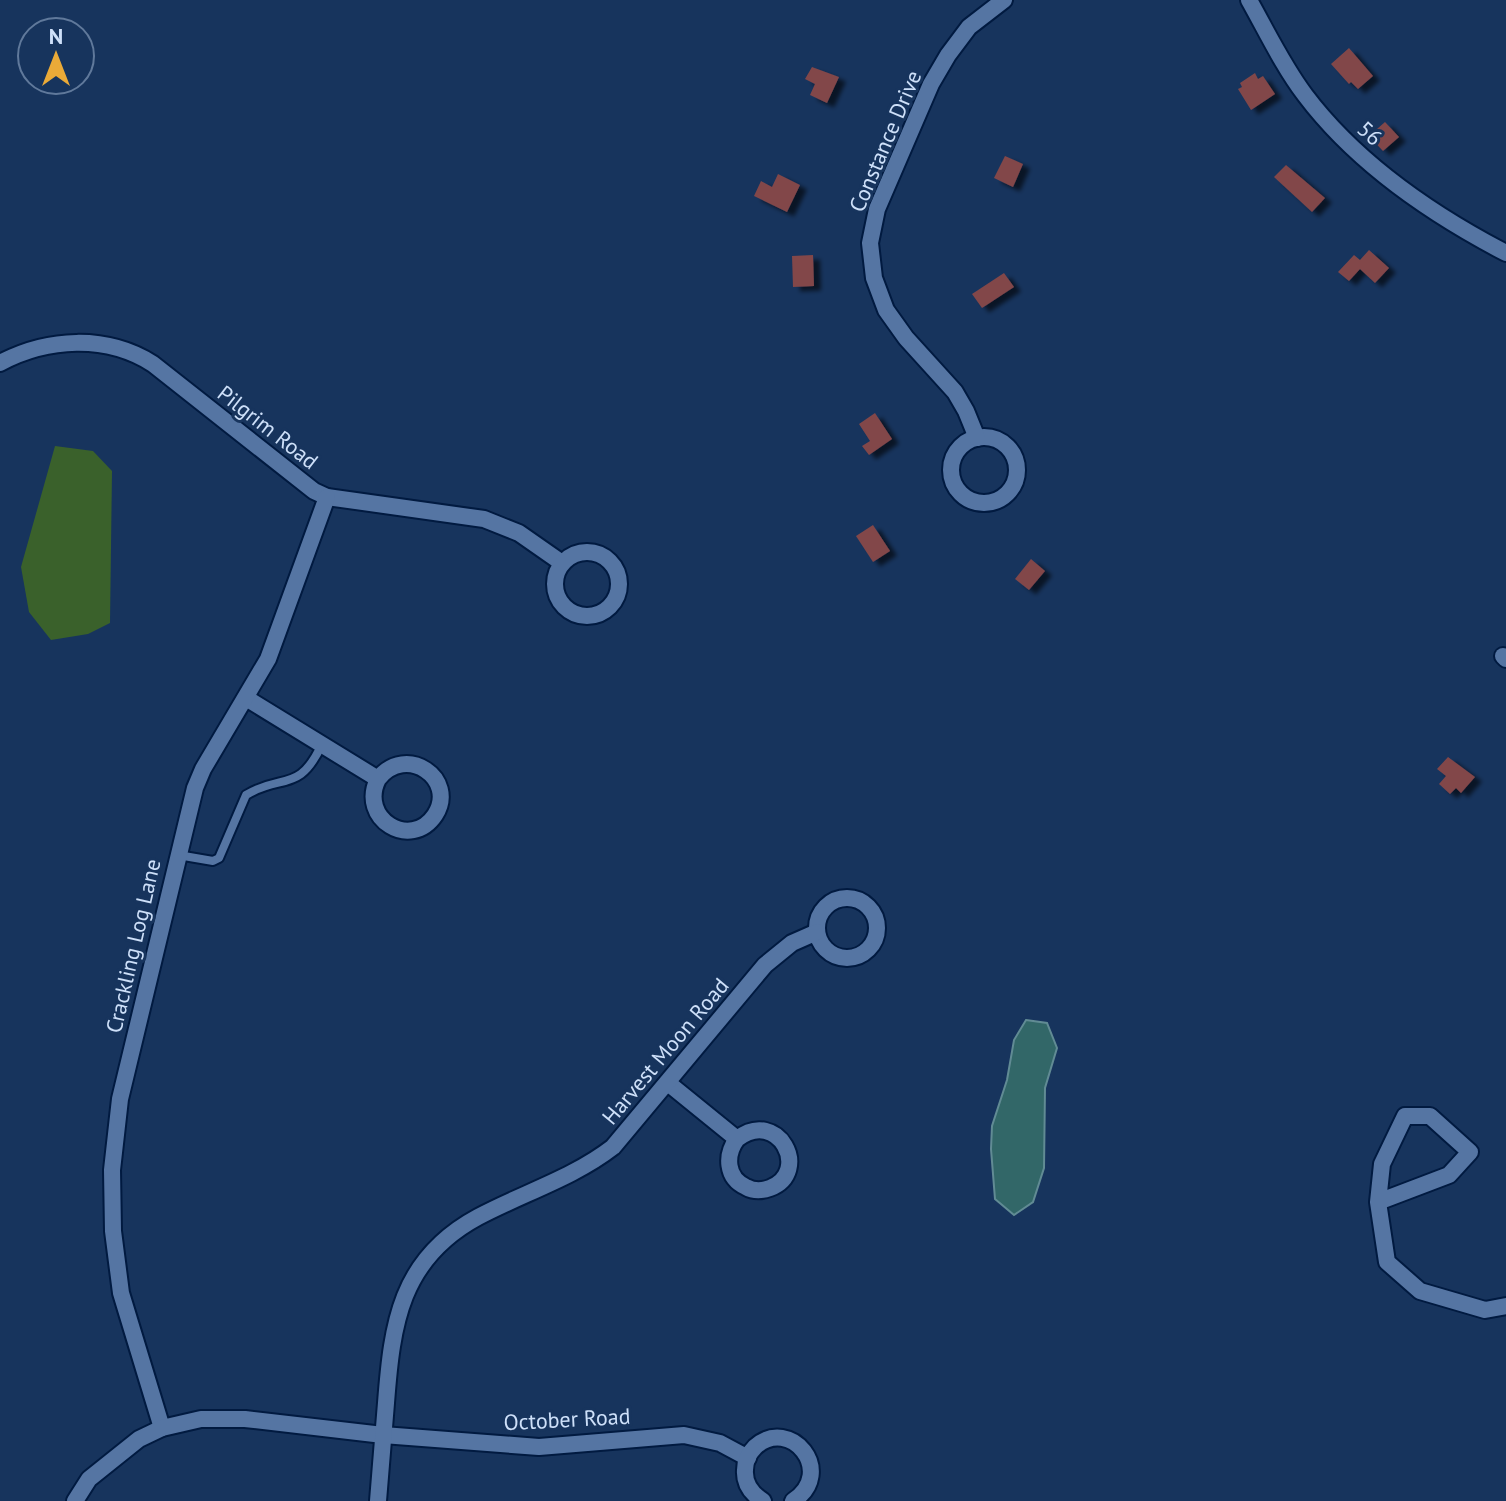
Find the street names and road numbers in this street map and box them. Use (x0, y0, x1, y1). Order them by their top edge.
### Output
street label: Constance Drive (843, 66, 927, 216)
street label: 56 (1352, 115, 1388, 151)
street label: Pilgrim Road (212, 379, 324, 475)
street label: Crackling Log Lane (99, 856, 167, 1036)
street label: Harvest Moon Road (596, 972, 734, 1130)
street label: October Road (503, 1402, 631, 1436)

